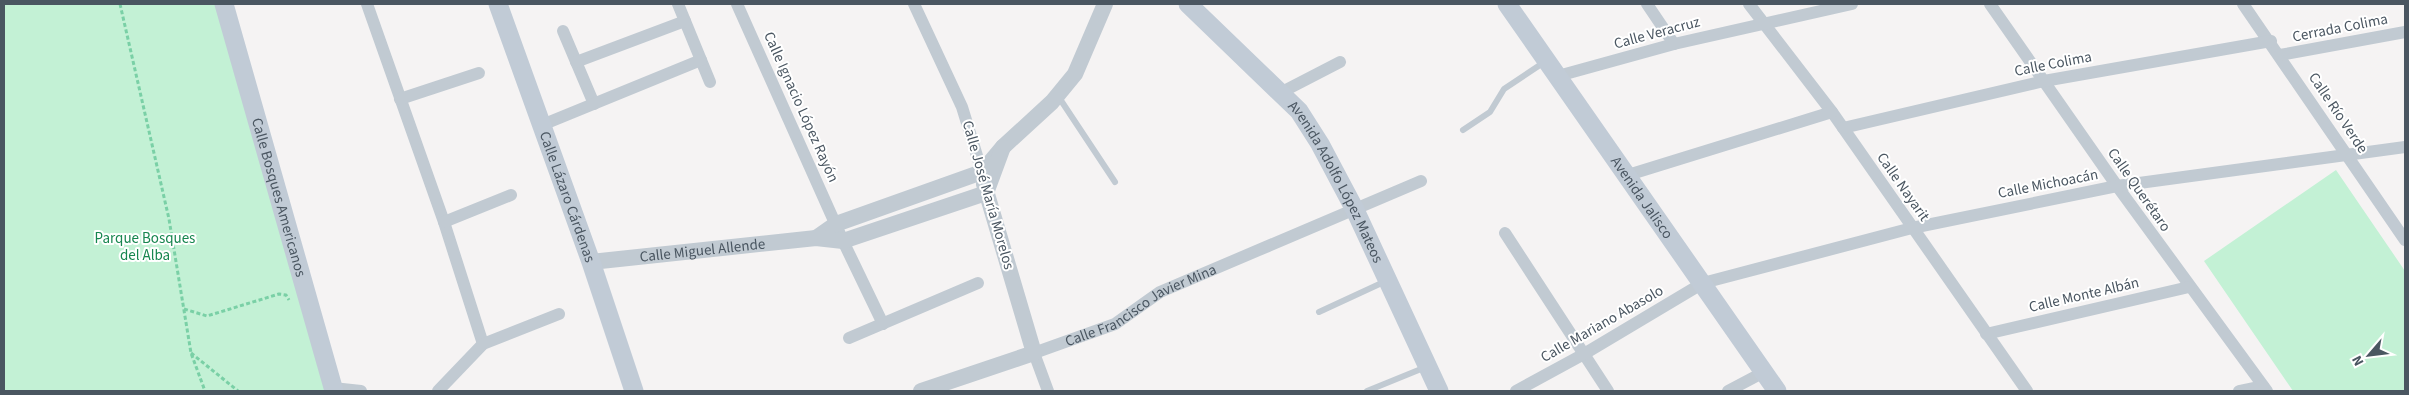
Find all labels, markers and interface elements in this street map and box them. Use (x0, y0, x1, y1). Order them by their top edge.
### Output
street label: Cerrada Colima (2291, 8, 2389, 48)
street label: Calle Veracruz (1612, 11, 1702, 55)
street label: Calle Ignacio López Rayón (758, 28, 844, 186)
street label: Calle Colima (2013, 46, 2093, 82)
street label: Calle Río Verde (2303, 68, 2373, 158)
street label: Avenida Adolfo López Mateos (1283, 95, 1389, 266)
street label: Calle Bosques Americanos (246, 115, 312, 279)
street label: Calle José María Morelos (957, 118, 1019, 272)
street label: Calle Lázaro Cárdenas (534, 128, 601, 265)
street label: Calle Querétaro (2102, 144, 2176, 236)
street label: Calle Nayarit (1872, 148, 1934, 226)
street label: Avenida Jalisco (1606, 152, 1678, 243)
street label: Calle Michoacán (1996, 164, 2100, 204)
park label: Parque Bosques del Alba (95, 228, 195, 266)
street label: Calle Miguel Allende (639, 233, 766, 267)
street label: Calle Francisco Javier Mina (1062, 259, 1220, 352)
street label: Calle Monte Albán (2027, 272, 2141, 318)
street label: Calle Mariano Abasolo (1537, 280, 1667, 368)
north arrow (2344, 330, 2394, 380)
text: N (2347, 352, 2369, 369)

